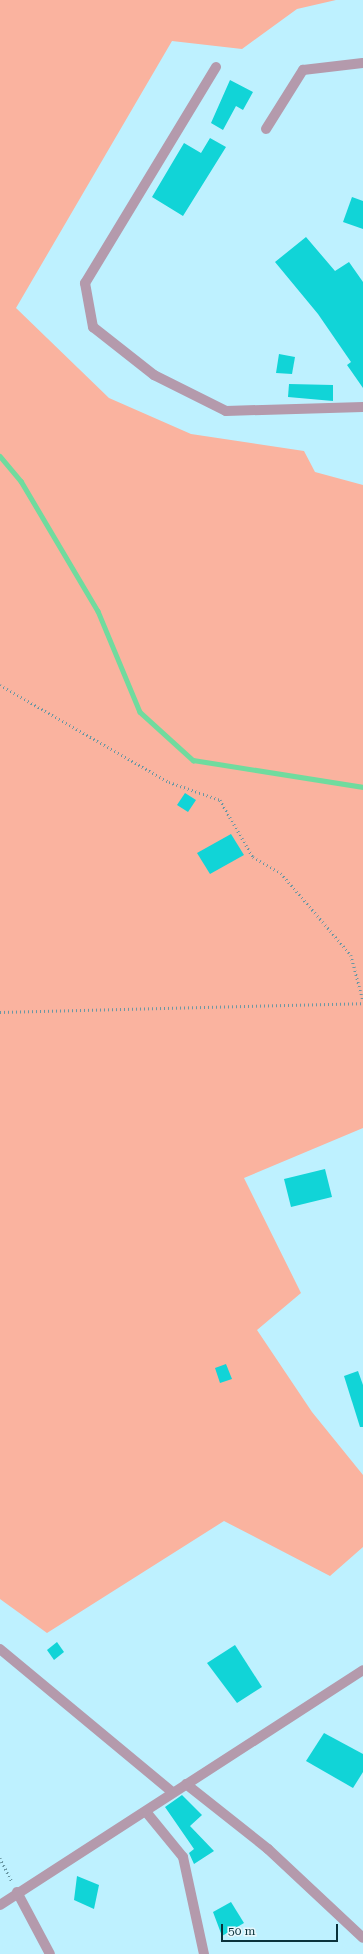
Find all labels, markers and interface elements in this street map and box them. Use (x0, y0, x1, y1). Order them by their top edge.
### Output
scale bar (223, 1916, 340, 1942)
text: 50 m (228, 1924, 255, 1938)

